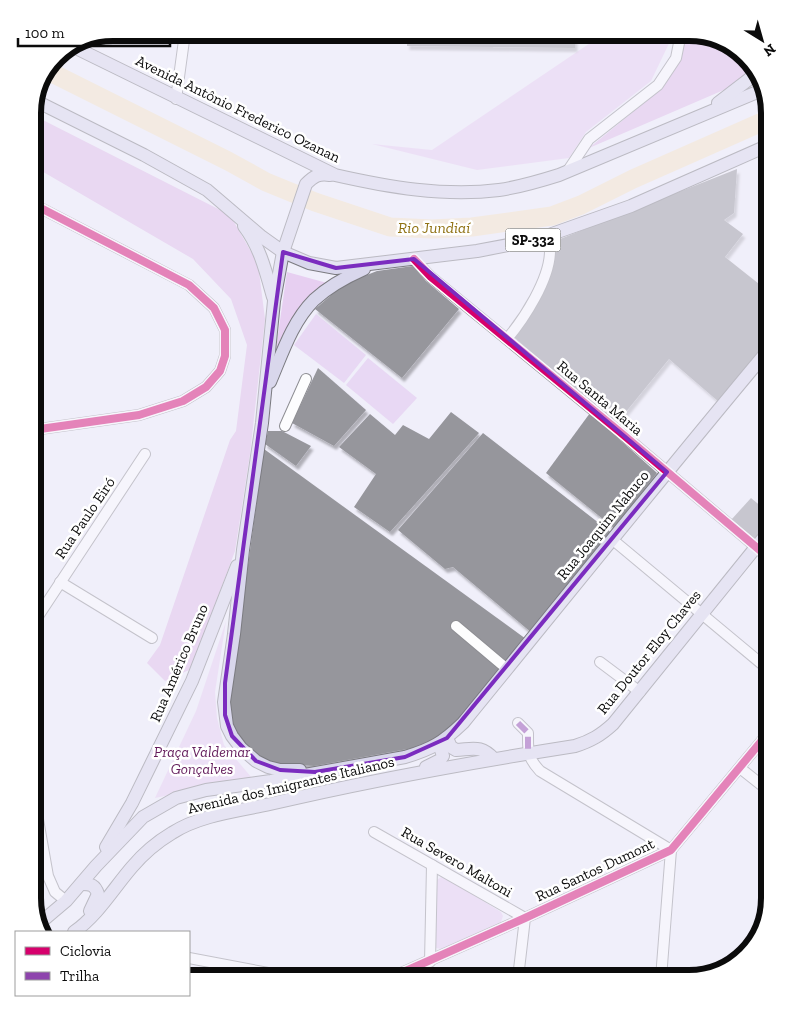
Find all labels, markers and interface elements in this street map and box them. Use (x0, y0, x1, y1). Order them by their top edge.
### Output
scale bar (18, 15, 170, 47)
north arrow (737, 15, 787, 65)
text: 100 m (25, 24, 64, 42)
text: N (760, 40, 779, 60)
street label: Avenida Antônio Frederico Ozanan (133, 52, 344, 167)
water label: Rio Jundiaí (398, 218, 471, 237)
road number: SP-332 (506, 228, 560, 252)
street label: Rua Santa Maria (553, 357, 647, 439)
street label: Rua Joaquim Nabuco (553, 466, 653, 583)
street label: Rua Paulo Eiró (51, 474, 119, 562)
street label: Rua Doutor Eloy Chaves (593, 586, 705, 718)
street label: Rua Américo Bruno (146, 601, 212, 725)
park label: Praça Valdemar Gonçalves (154, 743, 251, 778)
street label: Avenida dos Imigrantes Italianos (186, 752, 396, 818)
street label: Rua Severo Maltoni (398, 823, 516, 901)
street label: Rua Santos Dumont (533, 834, 658, 905)
legend (15, 931, 190, 996)
text: Ciclovia (60, 942, 111, 960)
text: Trilha (60, 967, 99, 985)

